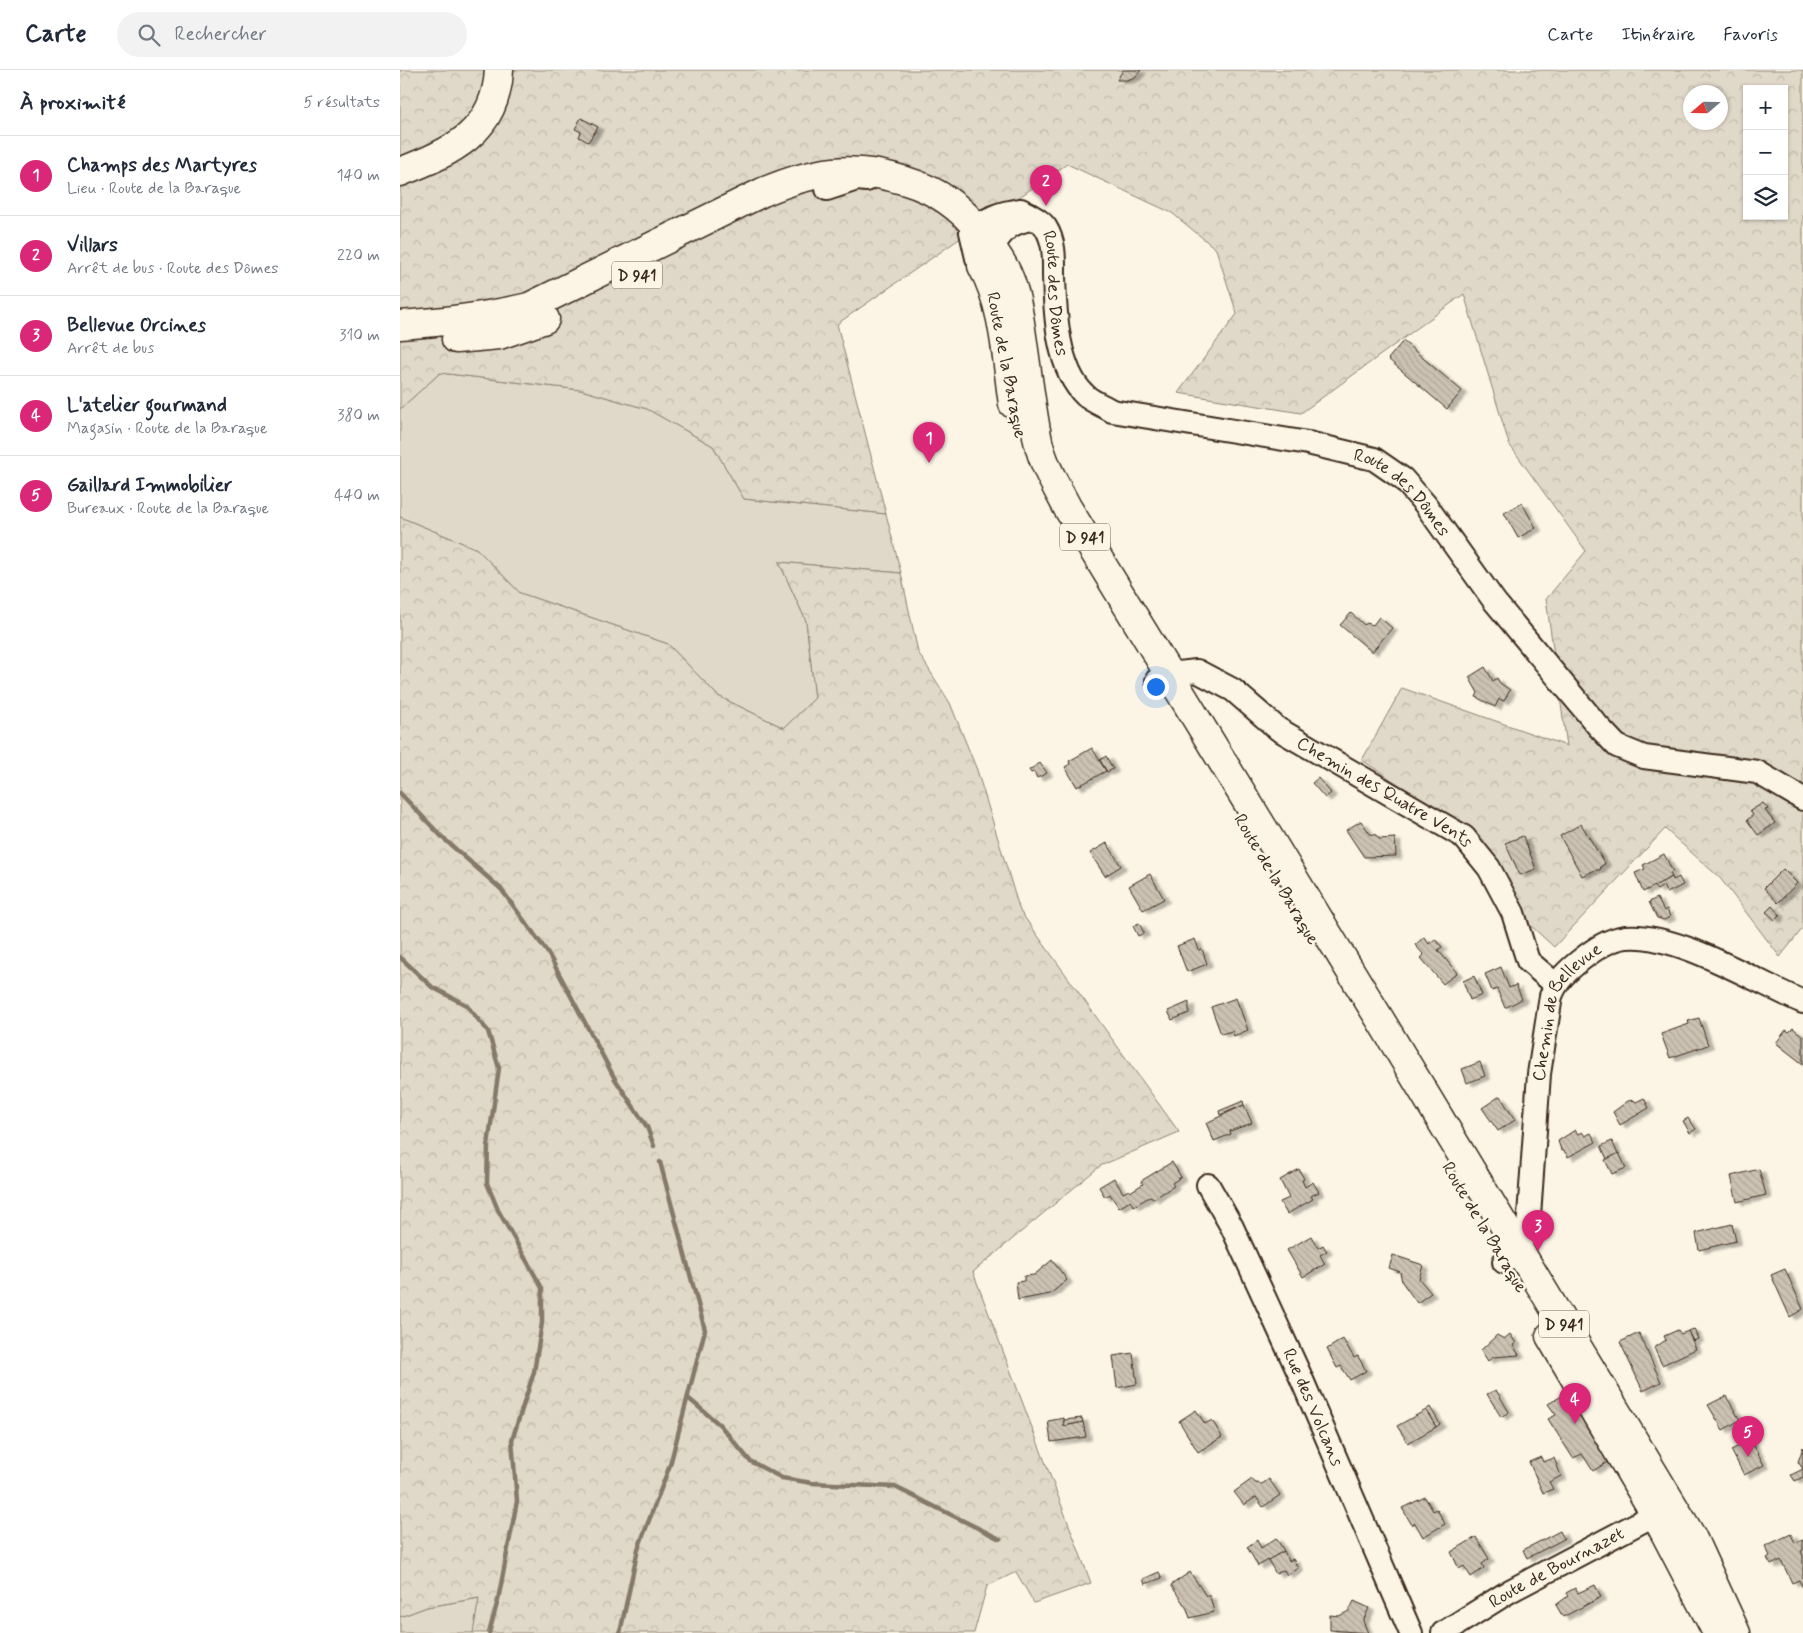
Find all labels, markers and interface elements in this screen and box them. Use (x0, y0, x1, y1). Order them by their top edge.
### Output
search box (117, 12, 467, 57)
text: Carte (25, 19, 87, 50)
icon: search (135, 21, 163, 49)
text: Rechercher (175, 22, 267, 47)
text: Carte (1547, 23, 1593, 47)
text: Itinéraire (1621, 23, 1695, 47)
text: Favoris (1723, 23, 1778, 47)
north arrow (1683, 85, 1728, 130)
map controls (1743, 85, 1788, 220)
button: + (1743, 85, 1788, 130)
text: À proximité (20, 89, 126, 117)
text: 5 résultats (303, 92, 380, 113)
button: − (1743, 130, 1788, 175)
text: Champs des Martyres (67, 153, 257, 178)
text: 1 (32, 165, 40, 186)
text: 140 m (336, 165, 380, 186)
pin: 2 (1030, 165, 1062, 206)
button: layers (1743, 175, 1788, 220)
text: Lieu · Route de la Baraque (67, 178, 241, 199)
street label: Route des Dômes (1036, 227, 1074, 359)
text: Villars (67, 233, 118, 258)
text: 2 (32, 245, 40, 266)
text: 220 m (337, 245, 380, 266)
text: Arrêt de bus · Route des Dômes (67, 258, 278, 279)
road number: D 941 (612, 262, 662, 288)
street label: Route de la Baraque (980, 290, 1032, 440)
text: Bellevue Orcines (67, 313, 206, 338)
text: 3 (32, 325, 40, 346)
text: 310 m (339, 325, 380, 346)
text: Arrêt de bus (67, 338, 154, 359)
text: L'atelier gourmand (67, 393, 227, 418)
text: 4 (31, 405, 41, 426)
text: 380 m (337, 405, 380, 426)
text: Magasin · Route de la Baraque (67, 418, 267, 439)
pin: 1 (913, 422, 945, 463)
street label: Route des Dômes (1351, 443, 1455, 542)
text: Gaillard Immobilier (67, 473, 232, 498)
text: 5 (31, 485, 41, 506)
text: 440 m (334, 485, 380, 506)
text: Bureaux · Route de la Baraque (67, 498, 269, 519)
road number: D 941 (1060, 524, 1110, 551)
your location (1143, 674, 1169, 700)
street label: Chemin des Quatre Vents (1292, 731, 1479, 853)
street label: Route de la Baraque (1228, 810, 1325, 949)
street label: Chemin de Bellevue (1528, 937, 1607, 1082)
street label: Route de la Baraque (1436, 1158, 1533, 1297)
pin: 3 (1522, 1210, 1554, 1251)
road number: D 941 (1539, 1310, 1589, 1338)
street label: Rue des Volcans (1276, 1345, 1349, 1470)
pin: 4 (1559, 1383, 1591, 1424)
pin: 5 (1732, 1416, 1764, 1457)
street label: Route de Bournazet (1484, 1522, 1629, 1614)

